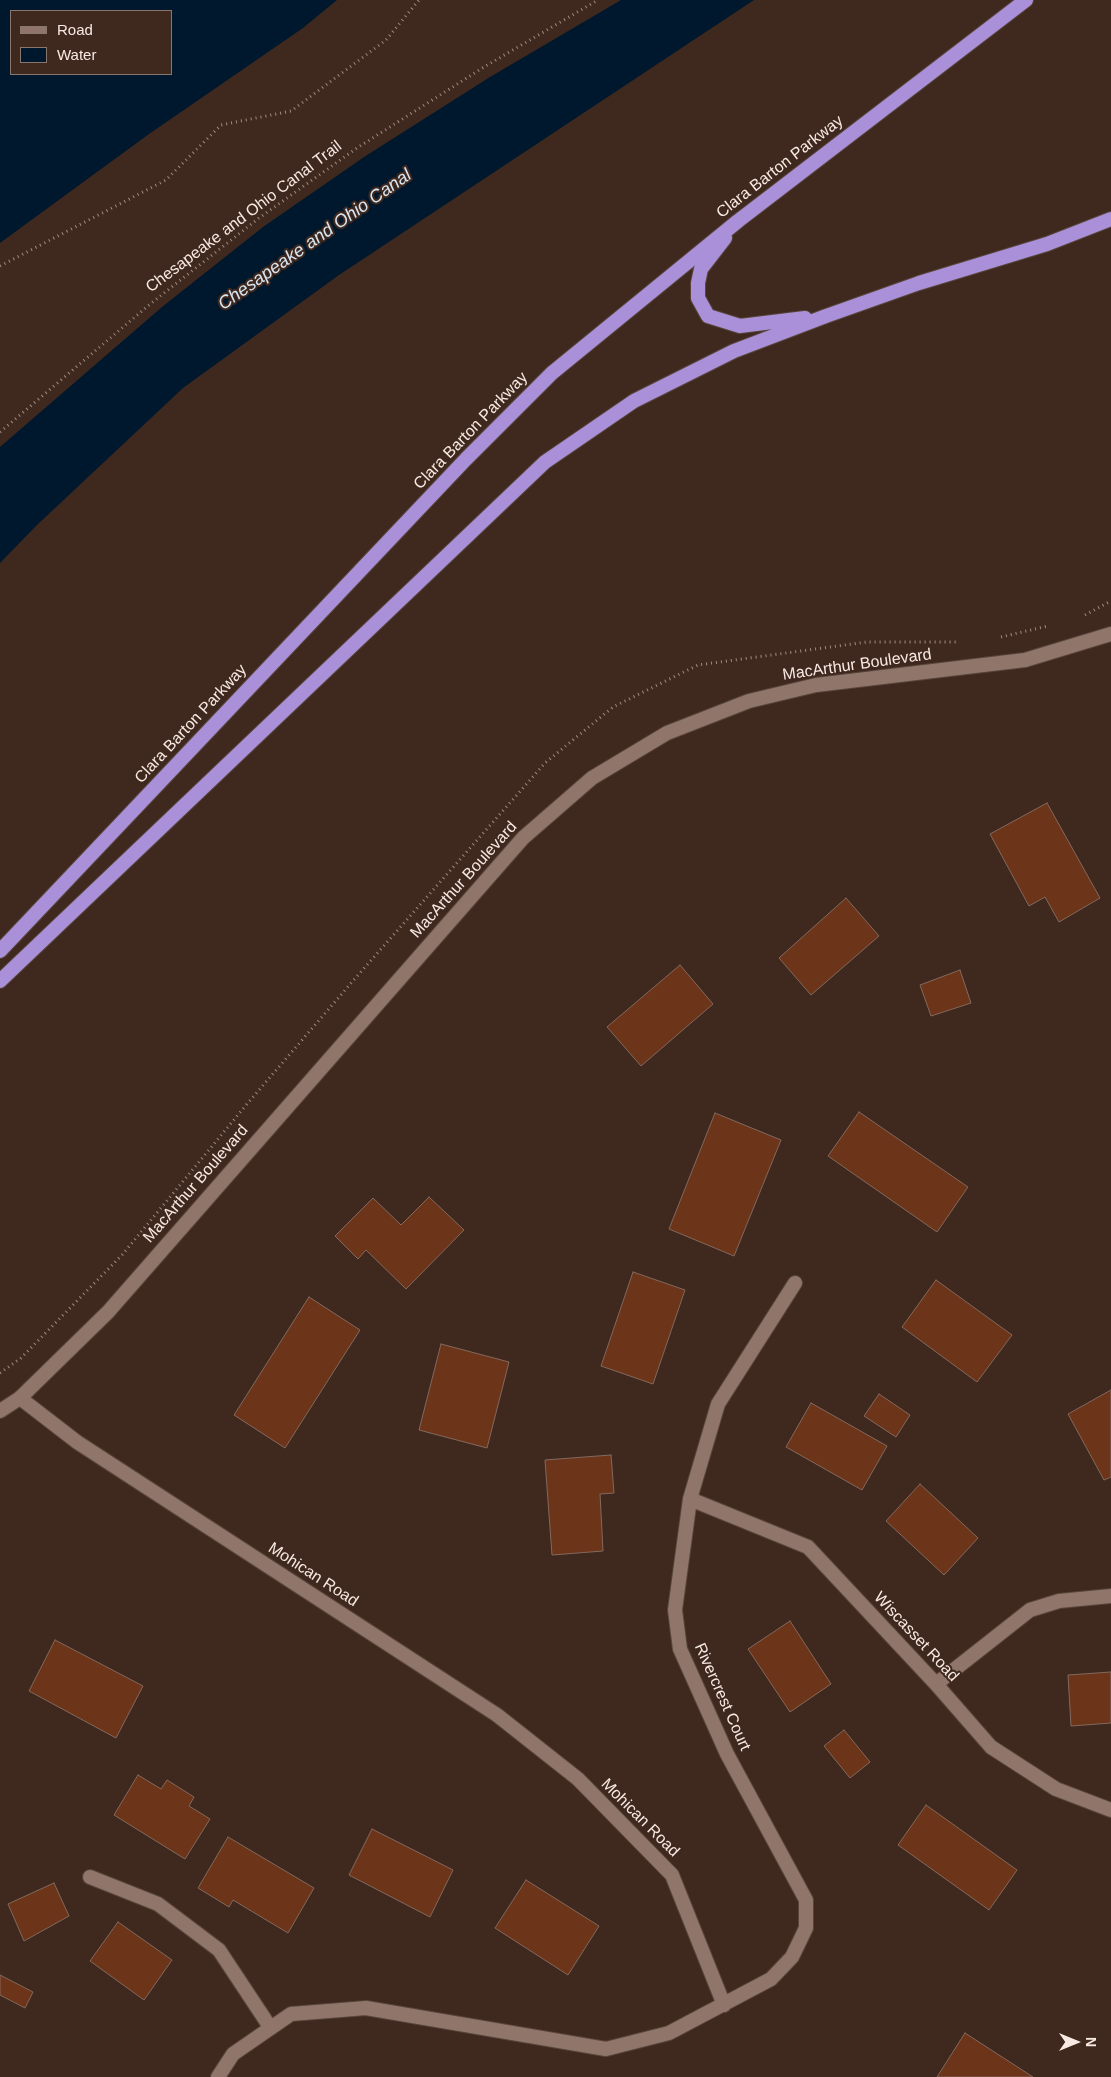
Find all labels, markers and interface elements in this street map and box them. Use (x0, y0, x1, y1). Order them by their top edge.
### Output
legend (10, 10, 172, 75)
text: Road (57, 21, 93, 38)
text: Water (57, 46, 96, 63)
street label: Clara Barton Parkway (713, 112, 847, 222)
street label: Chesapeake and Ohio Canal Trail (142, 137, 346, 297)
water label: Chesapeake and Ohio Canal (214, 165, 416, 315)
street label: Clara Barton Parkway (410, 368, 532, 494)
street label: MacArthur Boulevard (781, 645, 933, 685)
street label: Clara Barton Parkway (131, 661, 251, 787)
street label: MacArthur Boulevard (407, 818, 521, 942)
street label: MacArthur Boulevard (139, 1121, 253, 1247)
street label: Mohican Road (265, 1539, 361, 1611)
street label: Wiscasset Road (870, 1588, 962, 1686)
street label: Rivercrest Court (690, 1640, 754, 1754)
street label: Mohican Road (597, 1775, 683, 1861)
north arrow (1051, 2017, 1101, 2067)
text: N (1083, 2037, 1099, 2047)

